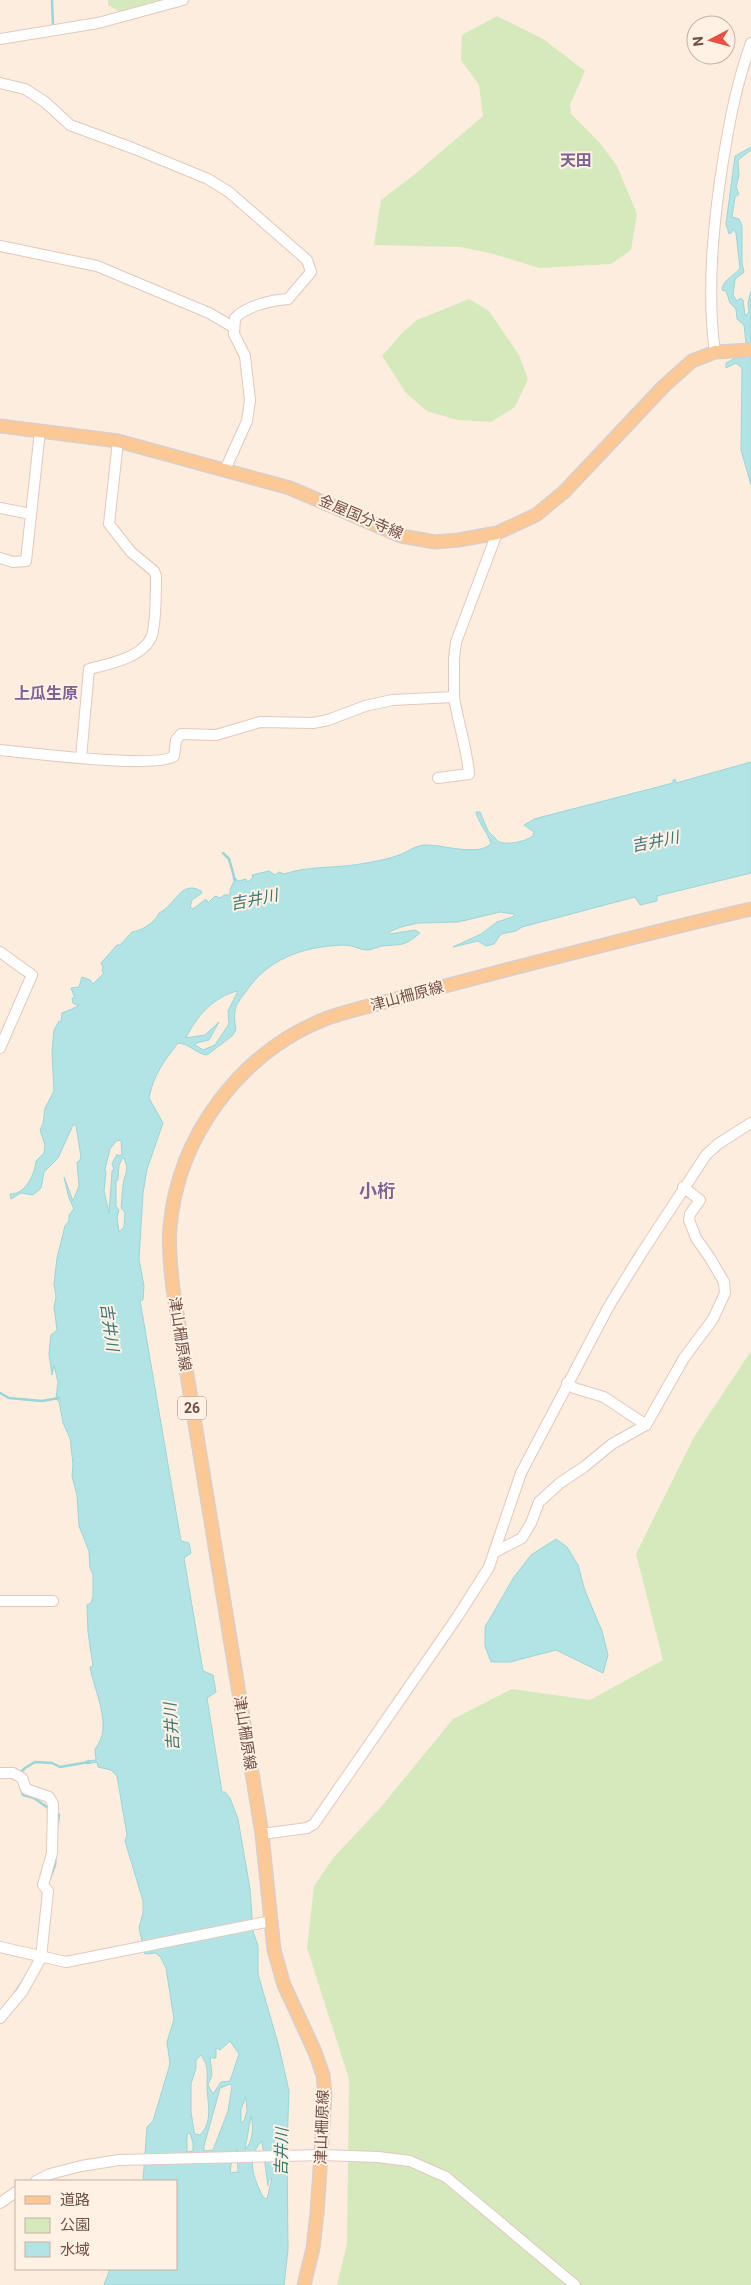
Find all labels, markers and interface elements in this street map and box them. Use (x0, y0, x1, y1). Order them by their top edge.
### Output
north arrow (686, 15, 736, 65)
text: N (690, 36, 707, 47)
district label: 天田 (560, 151, 592, 170)
street label: 金屋国分寺線 (316, 491, 406, 543)
district label: 上瓜生原 (14, 684, 78, 703)
water label: 吉井川 (630, 827, 682, 855)
water label: 吉井川 (229, 885, 281, 913)
street label: 津山柵原線 (368, 978, 446, 1014)
district label: 小桁 (359, 1180, 395, 1201)
street label: 津山柵原線 (165, 1296, 195, 1372)
water label: 吉井川 (97, 1302, 123, 1354)
road number: 26 (178, 1396, 206, 1420)
street label: 津山柵原線 (230, 1695, 260, 1771)
water label: 吉井川 (160, 1700, 183, 1752)
street label: 津山柵原線 (312, 2089, 332, 2165)
water label: 吉井川 (272, 2126, 291, 2176)
legend (15, 2180, 178, 2270)
text: 道路 (60, 2191, 90, 2209)
text: 公園 (60, 2216, 90, 2234)
text: 水域 (60, 2241, 90, 2259)

